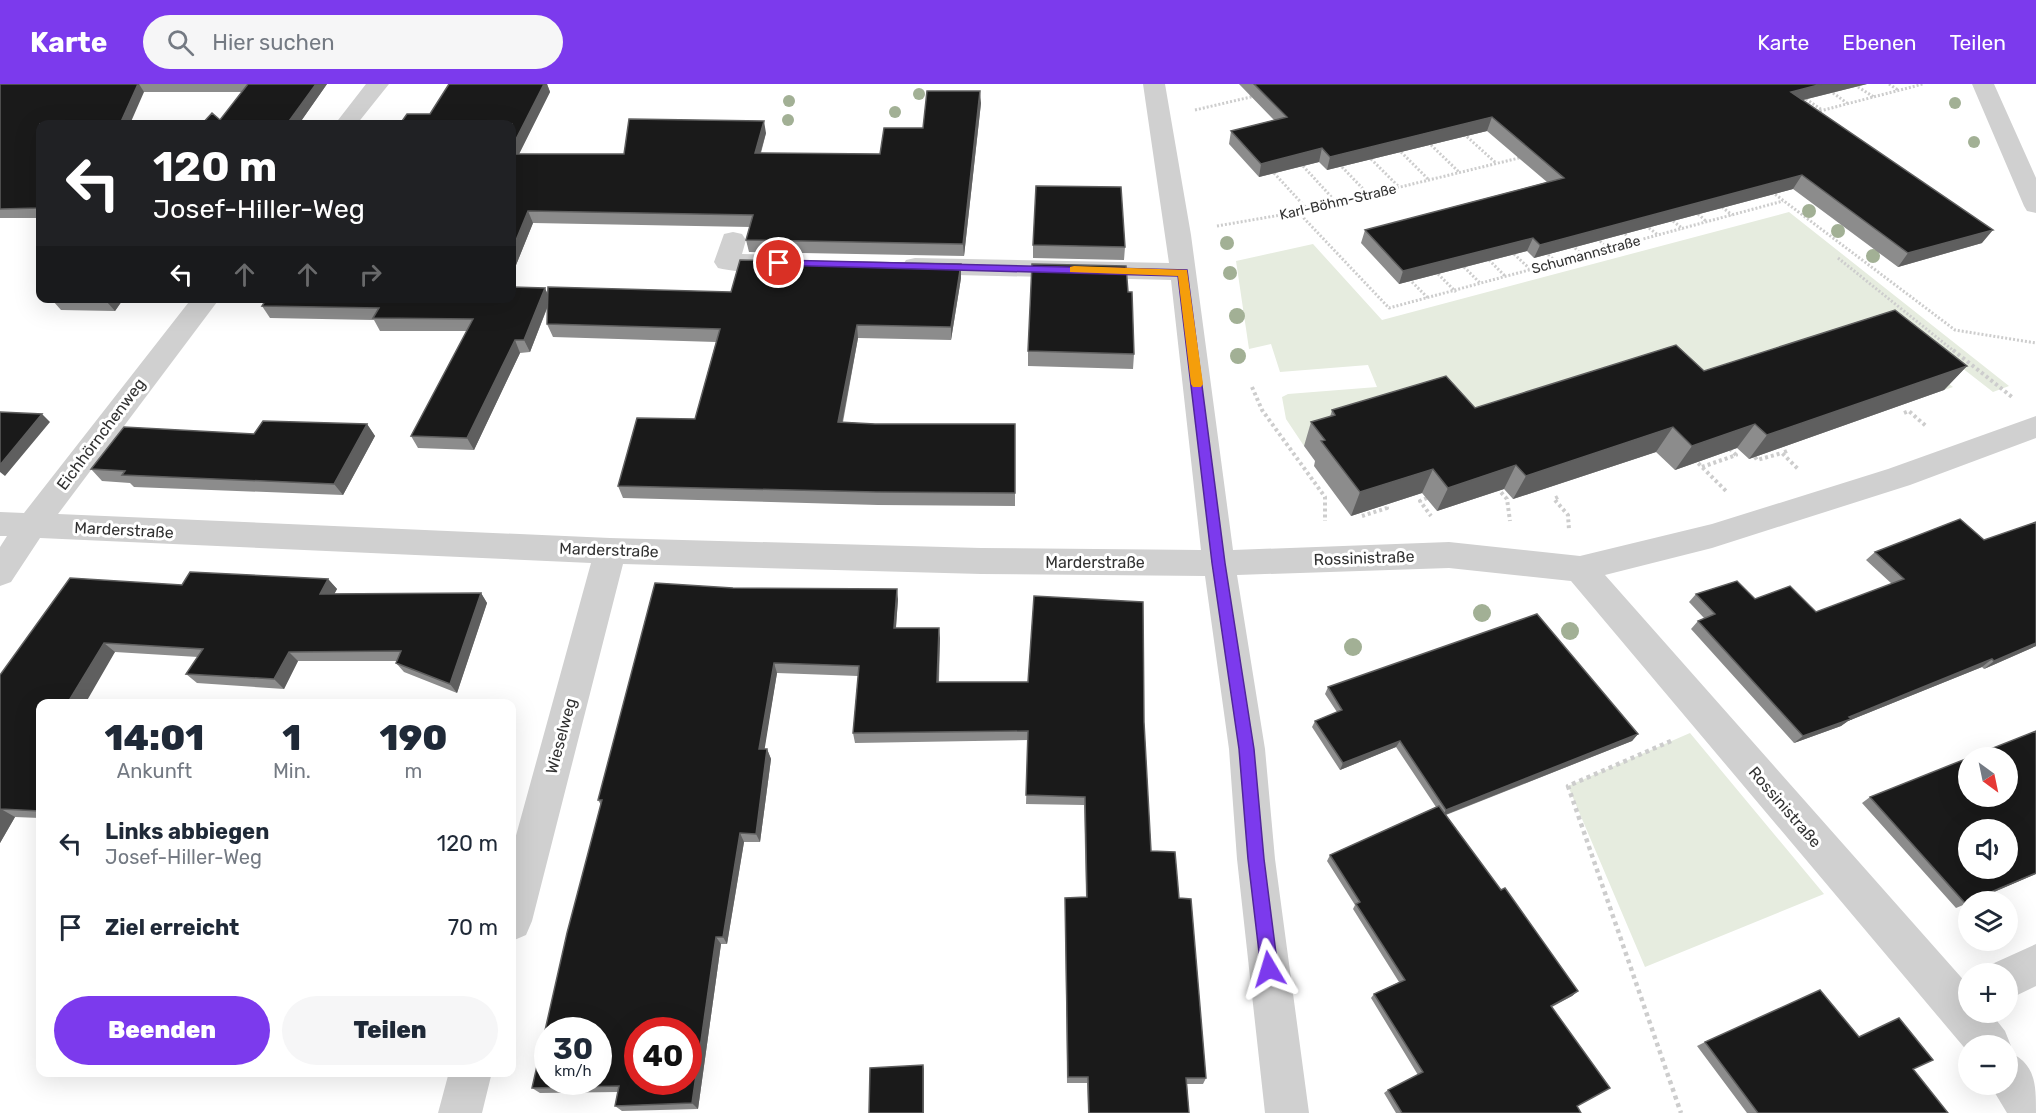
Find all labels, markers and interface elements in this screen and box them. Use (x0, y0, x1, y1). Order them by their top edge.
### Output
search box (143, 15, 563, 69)
text: Karte (30, 26, 107, 59)
icon: search (164, 26, 197, 59)
text: Hier suchen (212, 29, 335, 56)
text: Karte (1757, 30, 1809, 55)
text: Ebenen (1842, 30, 1916, 55)
text: Teilen (1949, 30, 2006, 55)
text: 120 m (153, 142, 277, 192)
icon: left (54, 144, 132, 222)
street label: Karl-Böhm-Straße (1278, 180, 1398, 224)
text: Josef-Hiller-Weg (153, 193, 365, 225)
street label: Schumannstraße (1530, 232, 1643, 278)
pin (753, 237, 804, 288)
icon: arrive (762, 246, 795, 279)
icon: left (165, 258, 198, 291)
icon: ahead (228, 258, 261, 291)
icon: ahead (291, 258, 324, 291)
icon: right (354, 258, 387, 291)
street label: Eichhörnchenweg (53, 374, 149, 494)
street label: Marderstraße (74, 518, 174, 542)
street label: Marderstraße (559, 539, 659, 561)
street label: Rossinistraße (1313, 547, 1415, 569)
street label: Marderstraße (1045, 553, 1145, 572)
street label: Wieselweg (542, 696, 580, 776)
text: 14:01 (105, 716, 204, 759)
text: 1 (282, 716, 301, 759)
text: 190 (379, 716, 447, 759)
north arrow (1958, 747, 2018, 807)
map controls (1958, 747, 2018, 1095)
text: Ankunft (117, 759, 192, 783)
text: Min. (273, 759, 311, 783)
text: m (405, 759, 422, 783)
street label: Rossinistraße (1745, 763, 1825, 851)
text: Links abbiegen (105, 818, 269, 845)
button: sound (1958, 819, 2018, 879)
icon: left (54, 827, 87, 860)
text: 120 m (437, 830, 498, 857)
text: Josef-Hiller-Weg (105, 845, 262, 869)
button: layers (1958, 891, 2018, 951)
icon: arrive (54, 911, 87, 944)
text: Ziel erreicht (105, 914, 239, 941)
text: 70 m (448, 914, 498, 941)
position arrow (1237, 937, 1301, 1001)
button: + (1958, 963, 2018, 1023)
button: Beenden (54, 996, 270, 1065)
button: Teilen (282, 996, 498, 1065)
speed limit sign: 40 (624, 1017, 702, 1095)
text: 30 (553, 1031, 593, 1067)
button: − (1958, 1035, 2018, 1095)
text: km/h (554, 1062, 592, 1080)

